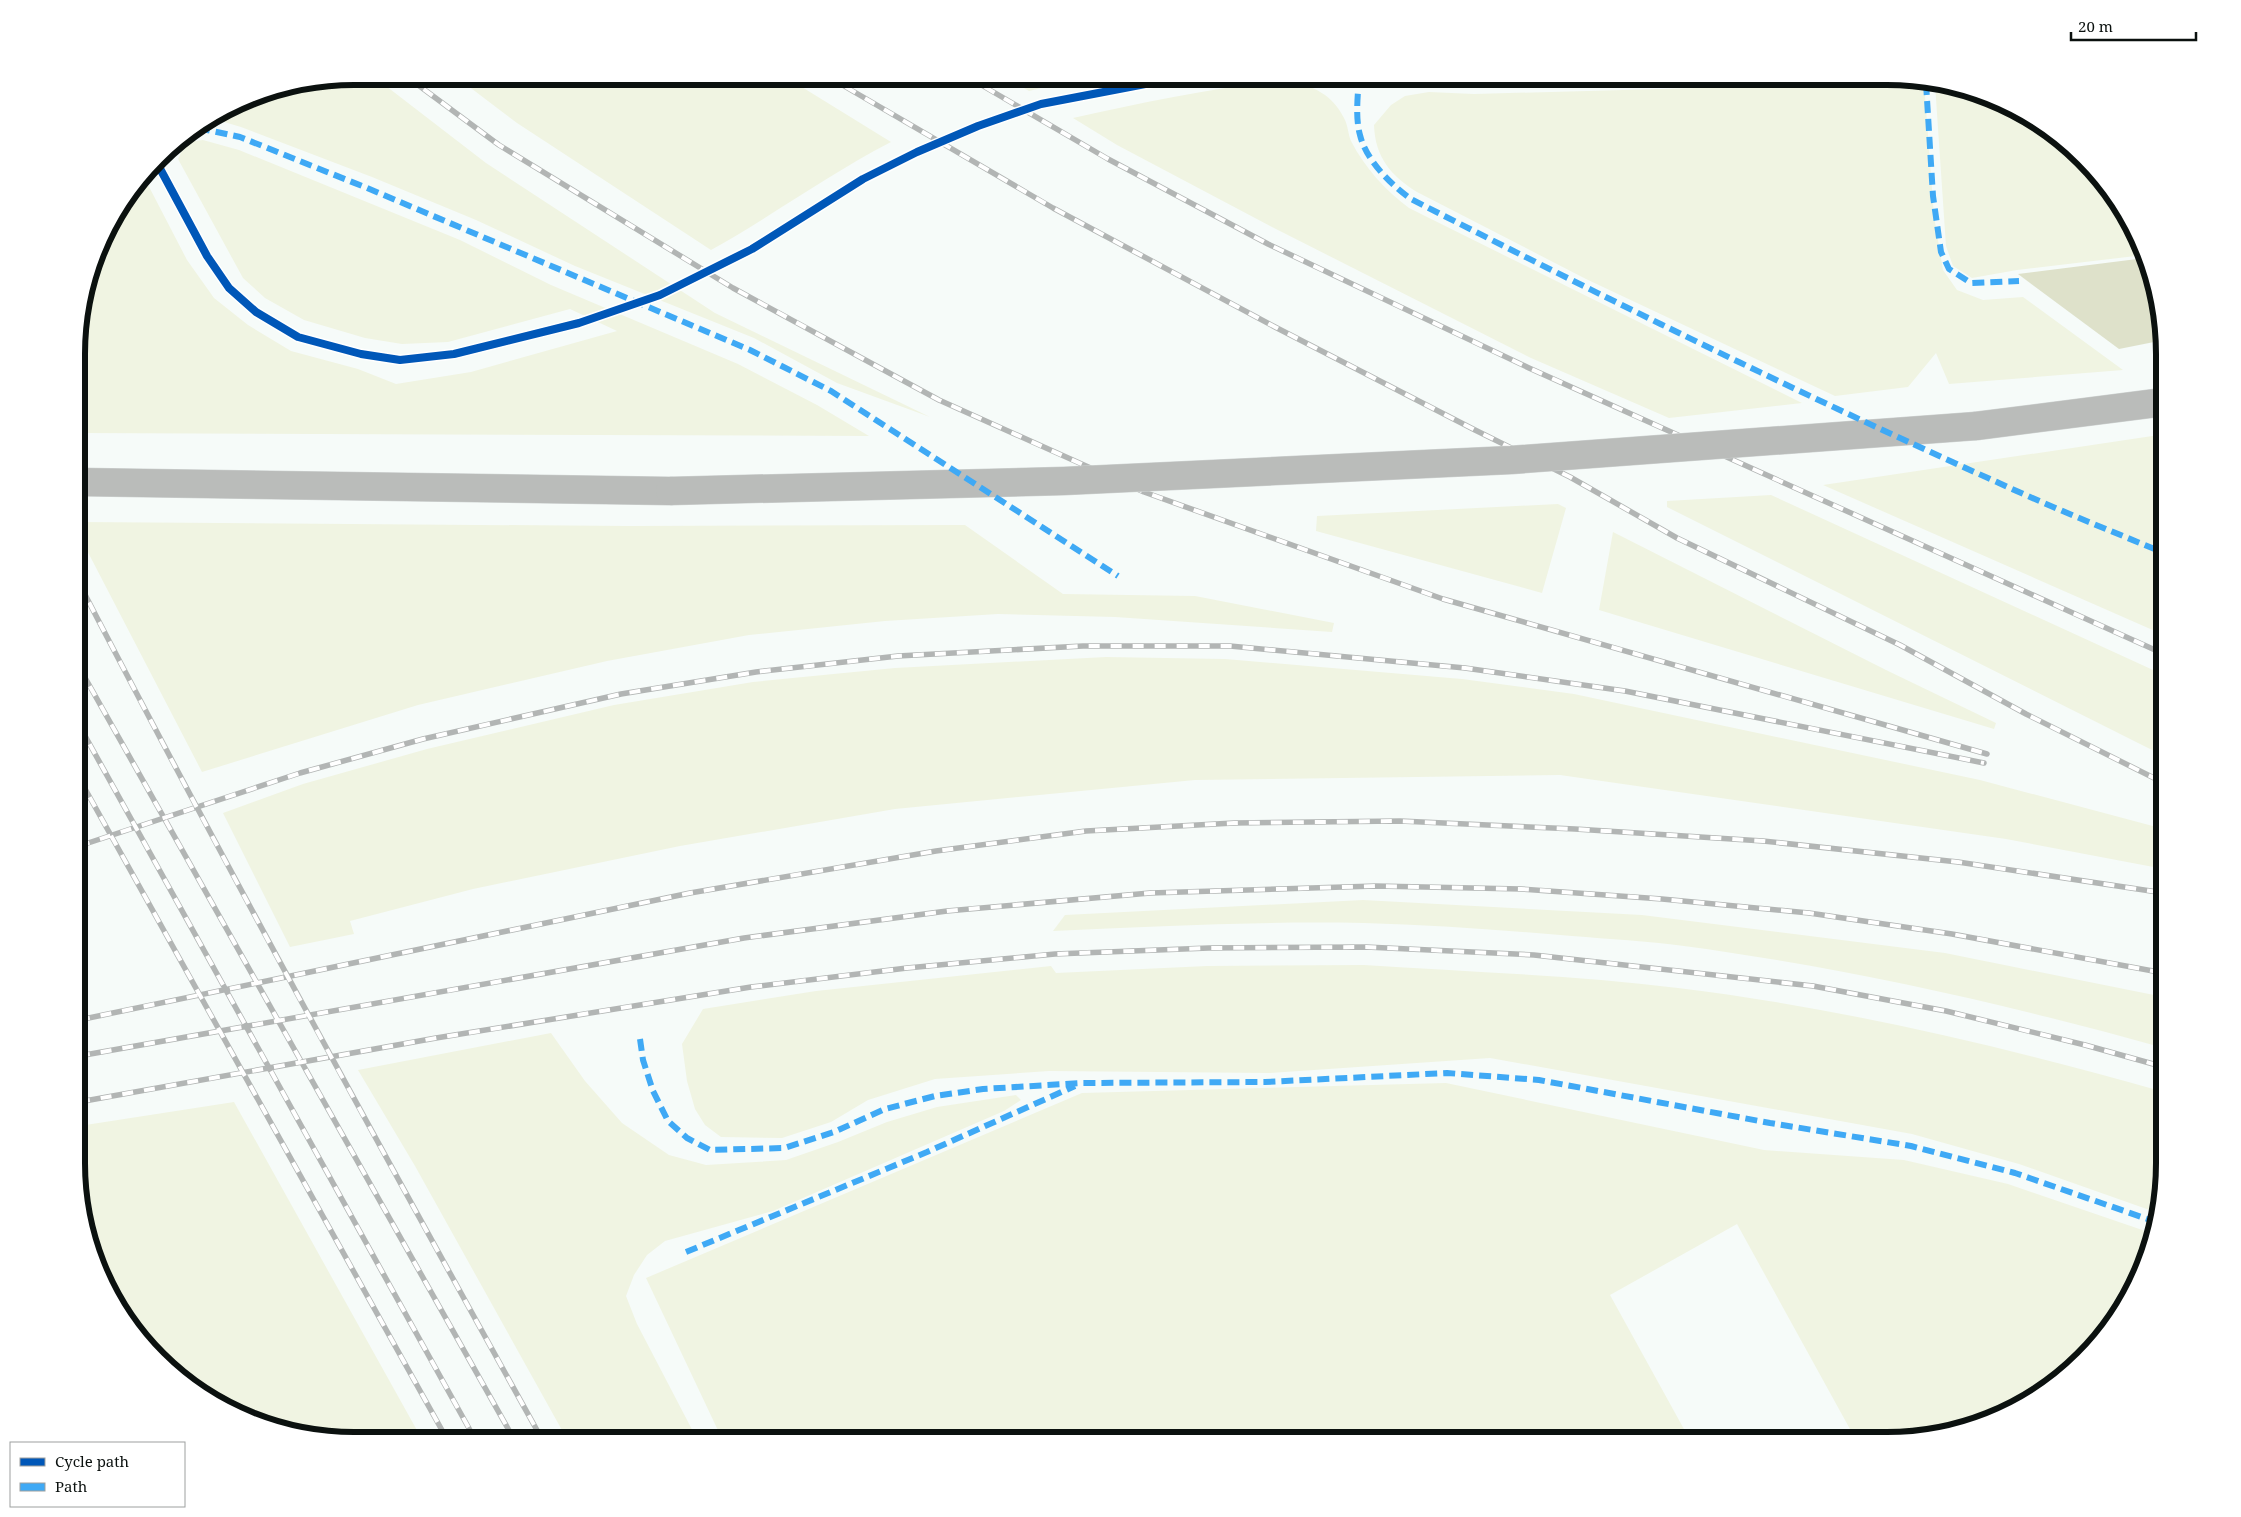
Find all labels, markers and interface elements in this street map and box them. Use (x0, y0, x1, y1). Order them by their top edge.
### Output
scale bar (2071, 10, 2196, 42)
text: 20 m (2078, 16, 2113, 36)
legend (10, 1442, 185, 1507)
text: Cycle path (55, 1451, 130, 1471)
text: Path (55, 1476, 88, 1496)

